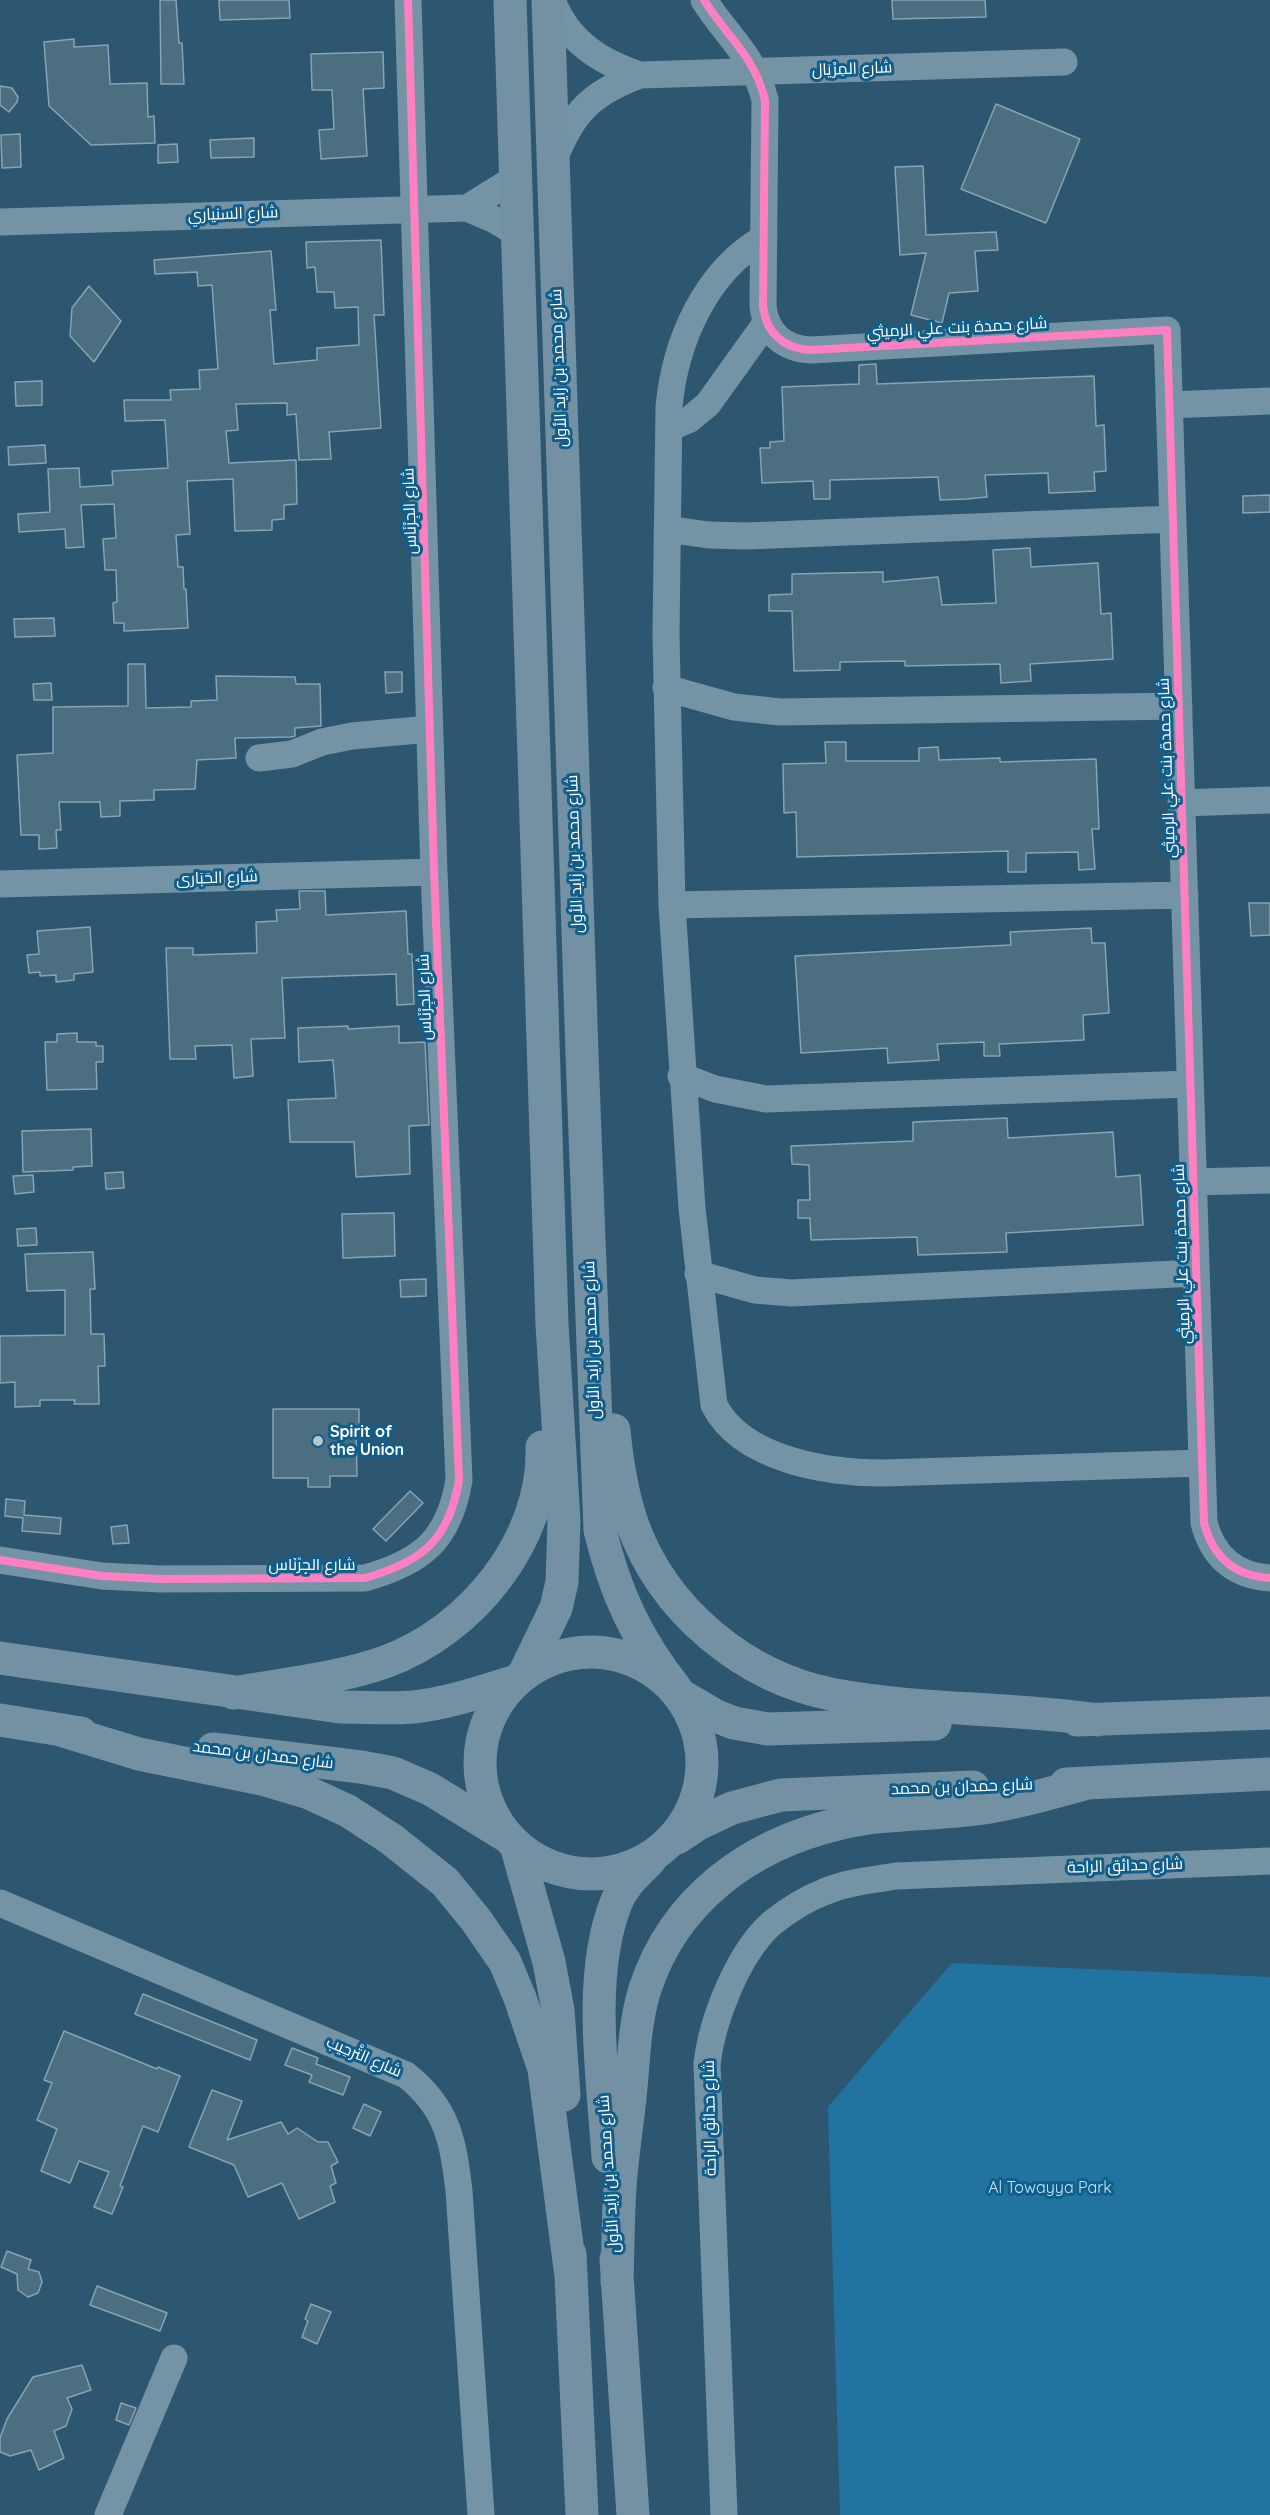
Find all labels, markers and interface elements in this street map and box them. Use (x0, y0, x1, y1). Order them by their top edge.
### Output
street label: شارع المِرْيَال (811, 58, 893, 80)
street label: شارع السنياري (187, 203, 279, 225)
street label: شارع محمد بن زايد الأول (547, 288, 571, 448)
street label: شارع حمدة بنت علي الرميثي (866, 314, 1048, 342)
street label: شارع الجِرْنَاس (399, 467, 421, 555)
street label: شارع حمدة بنت علي الرميثي (1154, 677, 1180, 859)
street label: شارع محمد بن زايد الأول (563, 774, 587, 934)
street label: شارع الحَبَارى (176, 867, 258, 889)
street label: شارع الجِرْنَاس (414, 953, 436, 1041)
street label: شارع حمدة بنت علي الرميثي (1169, 1163, 1195, 1345)
street label: شارع محمد بن زايد الأول (580, 1260, 604, 1420)
place label: Spirit of the Union (330, 1422, 404, 1460)
marker: Spirit of the Union (311, 1434, 325, 1448)
street label: شارع الجِرْنَاس (269, 1555, 355, 1575)
street label: شارع حمدان بن محمد (191, 1737, 335, 1773)
street label: شارع حمدان بن محمد (891, 1775, 1033, 1799)
street label: شارع حدائق الراحة (1067, 1854, 1183, 1878)
street label: شارع التَّرحِيب (323, 2032, 405, 2082)
street label: شارع حدائق الراحة (699, 2060, 721, 2176)
street label: شارع محمد بن زايد الأول (594, 2094, 624, 2254)
park label: Al Towayya Park (988, 2178, 1112, 2198)

